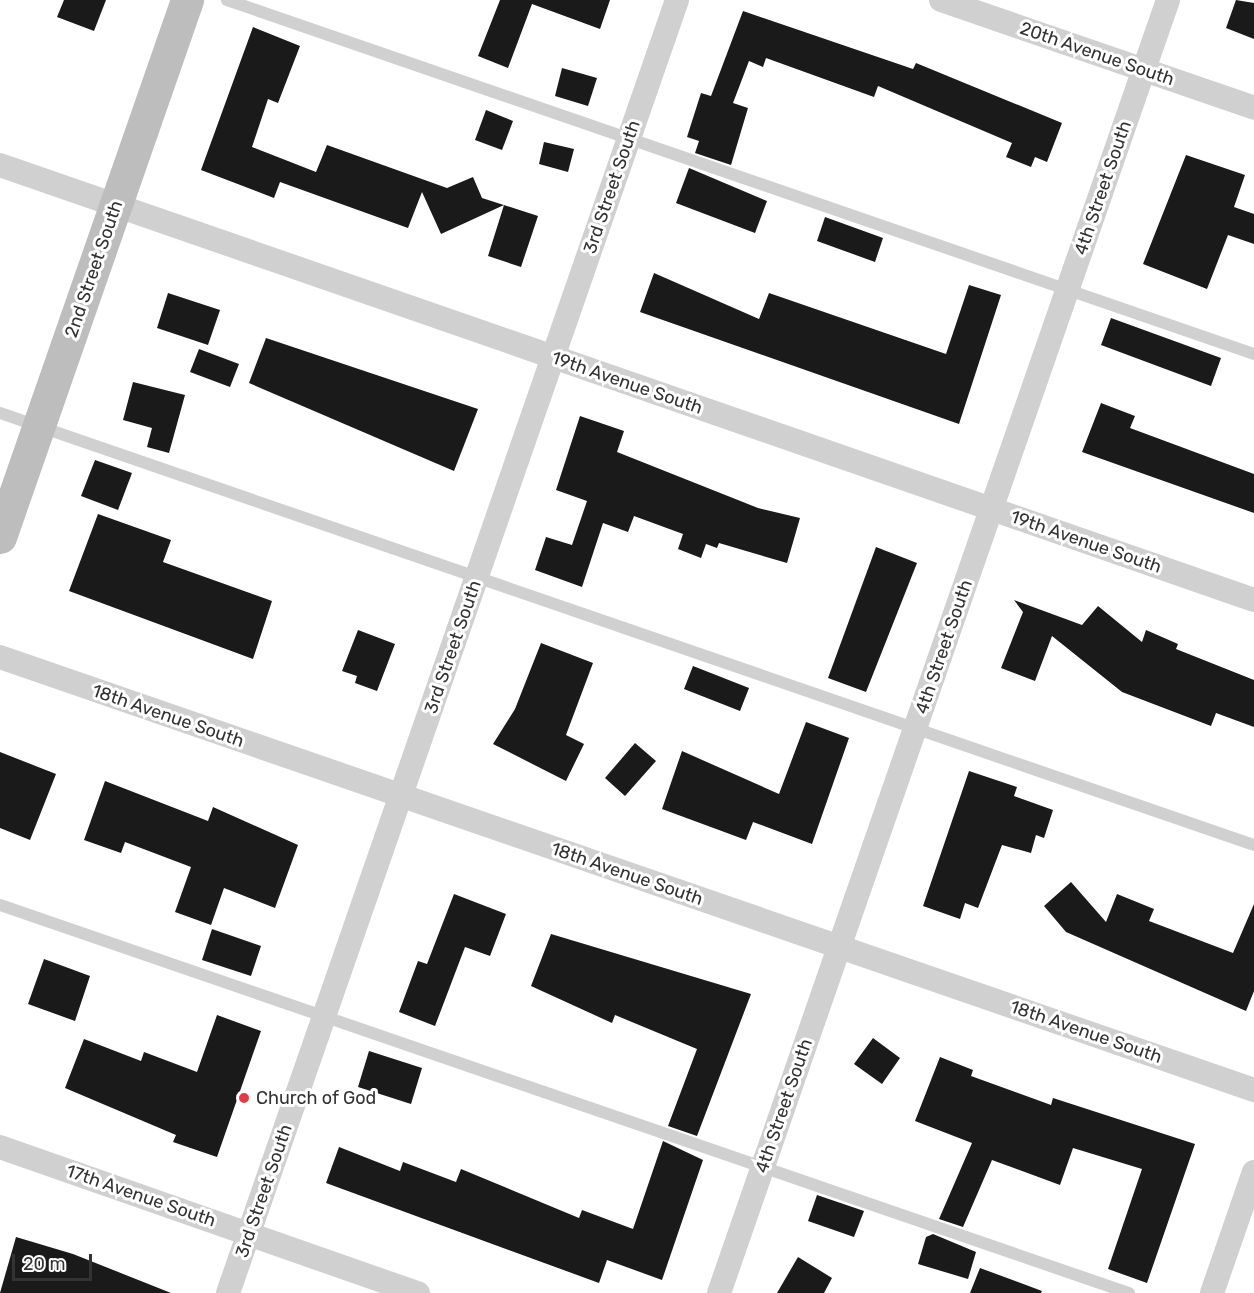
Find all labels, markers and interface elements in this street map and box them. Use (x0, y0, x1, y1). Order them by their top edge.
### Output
street label: 20th Avenue South (1017, 17, 1177, 91)
street label: 3rd Street South (579, 118, 645, 256)
street label: 4th Street South (1070, 118, 1136, 258)
street label: 2nd Street South (60, 198, 128, 340)
street label: 19th Avenue South (549, 347, 705, 419)
street label: 19th Avenue South (1008, 506, 1164, 578)
street label: 4th Street South (911, 577, 977, 717)
street label: 3rd Street South (420, 578, 486, 716)
street label: 18th Avenue South (89, 680, 247, 752)
street label: 18th Avenue South (548, 838, 706, 910)
street label: 18th Avenue South (1007, 996, 1165, 1068)
street label: 4th Street South (751, 1036, 817, 1176)
place label: Church of God (256, 1087, 377, 1109)
marker: Church of God (237, 1091, 251, 1105)
street label: 3rd Street South (231, 1122, 297, 1260)
street label: 17th Avenue South (63, 1160, 219, 1232)
scale bar (15, 1242, 94, 1280)
text: 20 m (23, 1253, 65, 1275)

